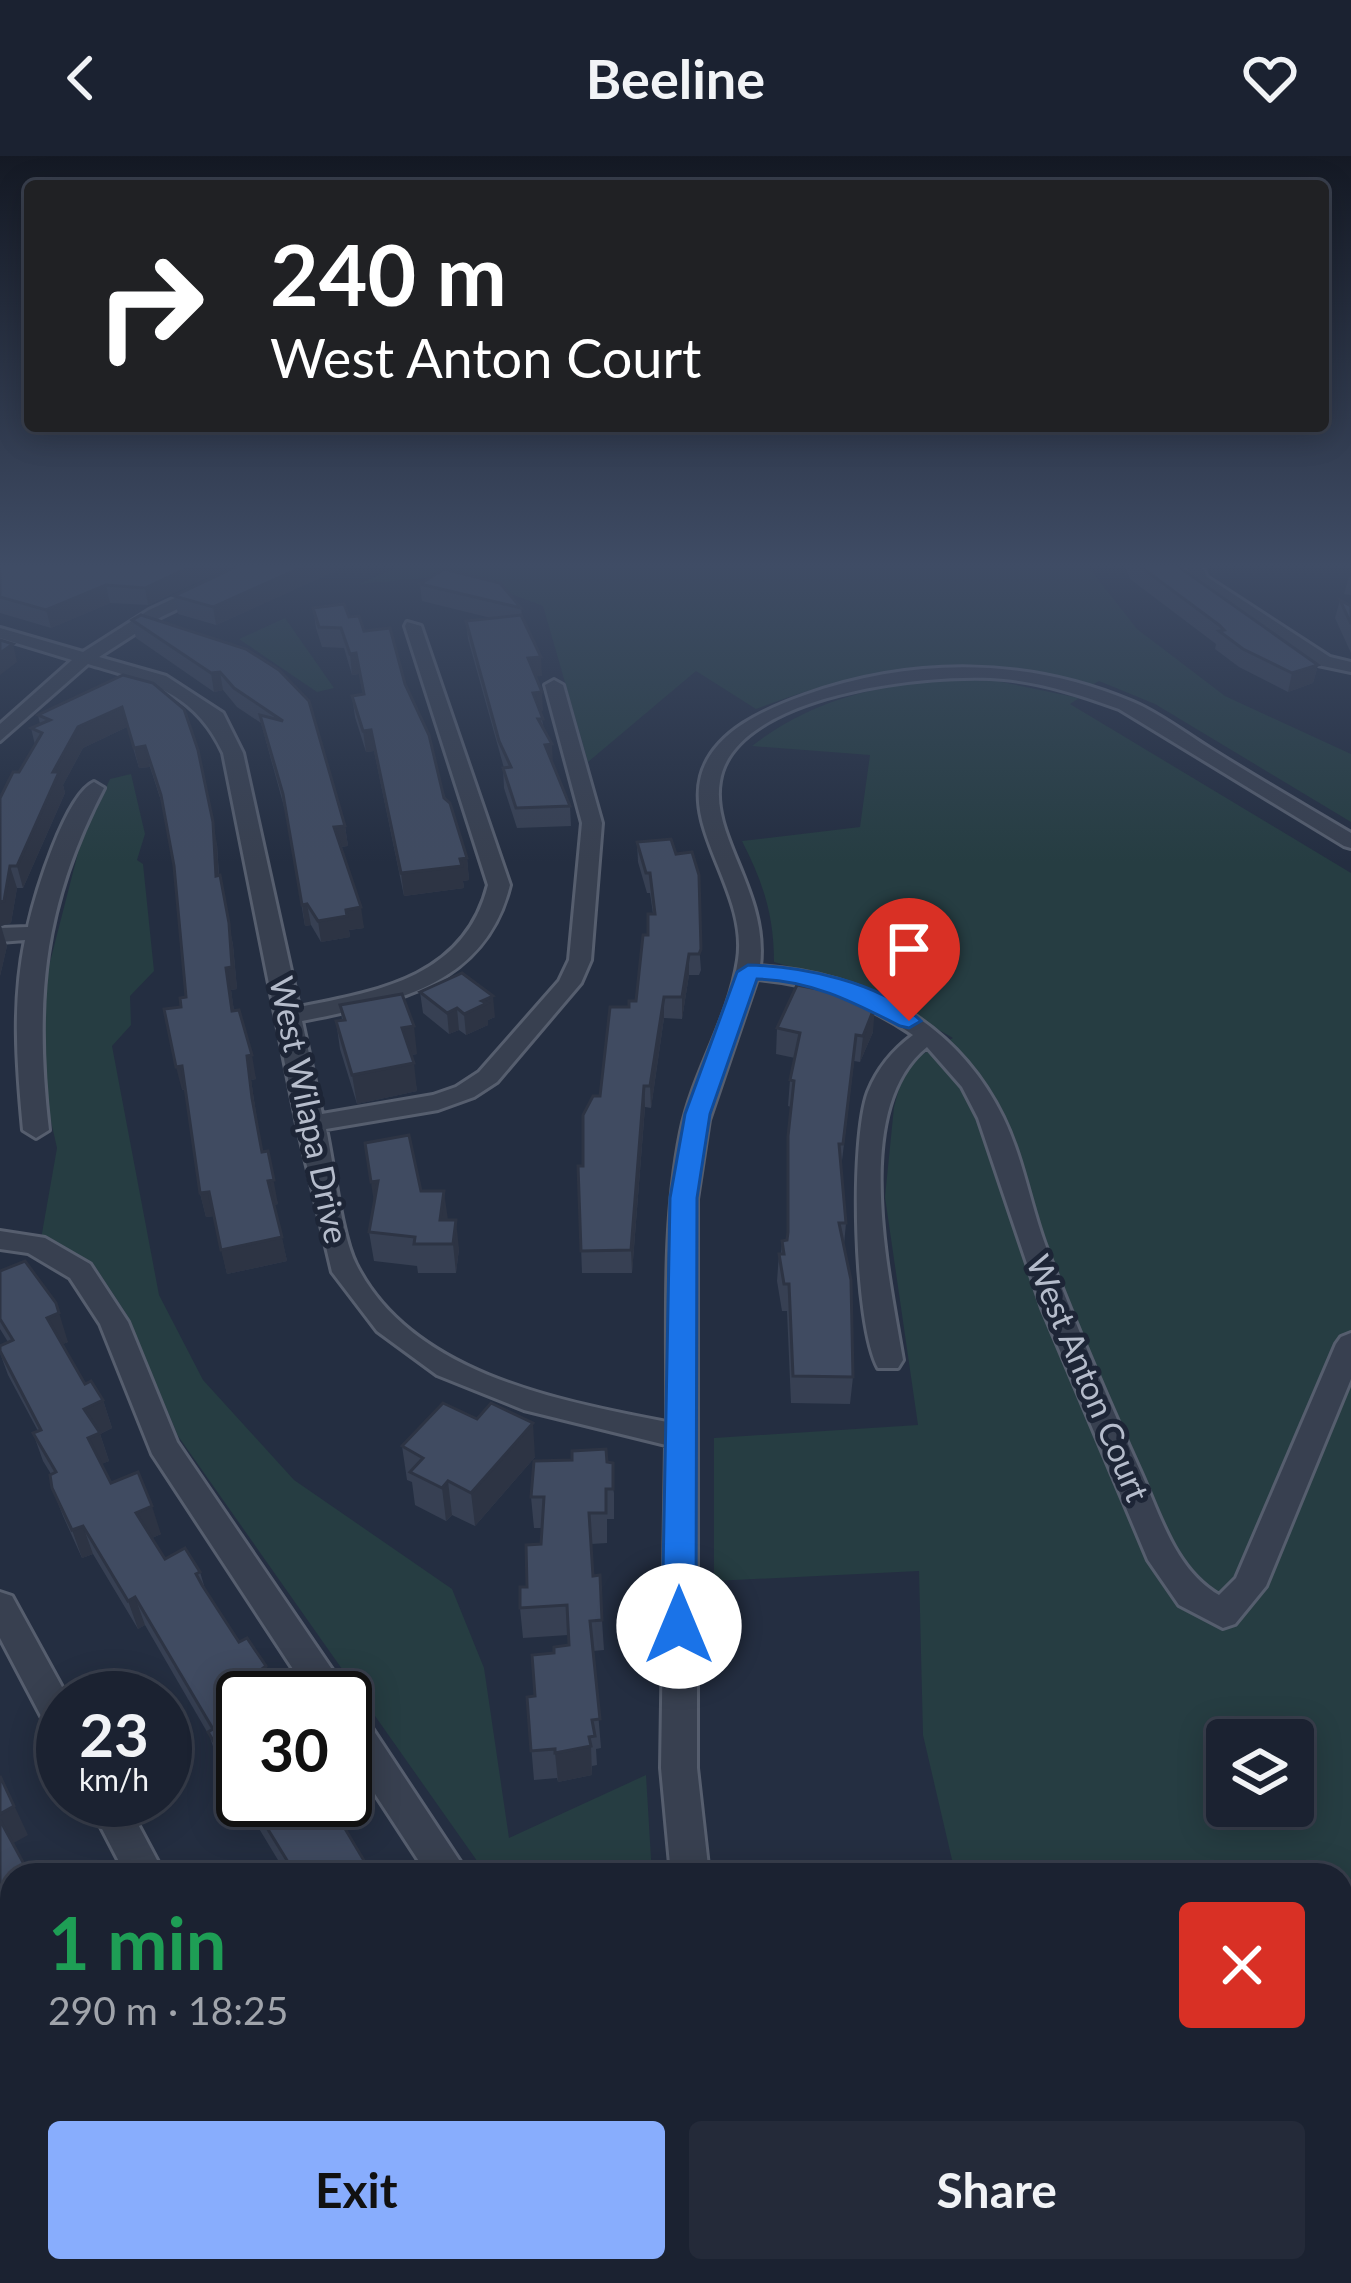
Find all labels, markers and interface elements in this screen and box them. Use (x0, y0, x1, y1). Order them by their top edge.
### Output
icon: back (48, 45, 114, 111)
icon: heart (1237, 45, 1303, 111)
text: Beeline (586, 46, 765, 111)
text: 240 m (270, 223, 507, 324)
icon: right (72, 228, 228, 384)
text: West Anton Court (270, 325, 701, 390)
pin (858, 898, 960, 1021)
icon: arrive (876, 916, 942, 982)
street label: West Wilapa Drive (262, 973, 358, 1247)
street label: West Anton Court (1019, 1248, 1159, 1507)
position arrow (616, 1563, 742, 1689)
speed limit sign: 30 (216, 1671, 372, 1827)
text: 23 (79, 1698, 149, 1770)
map controls (1206, 1719, 1314, 1827)
button: layers (1206, 1719, 1314, 1827)
text: km/h (79, 1761, 149, 1797)
text: 1 min (48, 1899, 226, 1985)
button: close (1179, 1902, 1305, 2028)
text: 290 m · 18:25 (48, 1987, 288, 2033)
button: Exit (48, 2121, 665, 2259)
button: Share (689, 2121, 1305, 2259)

